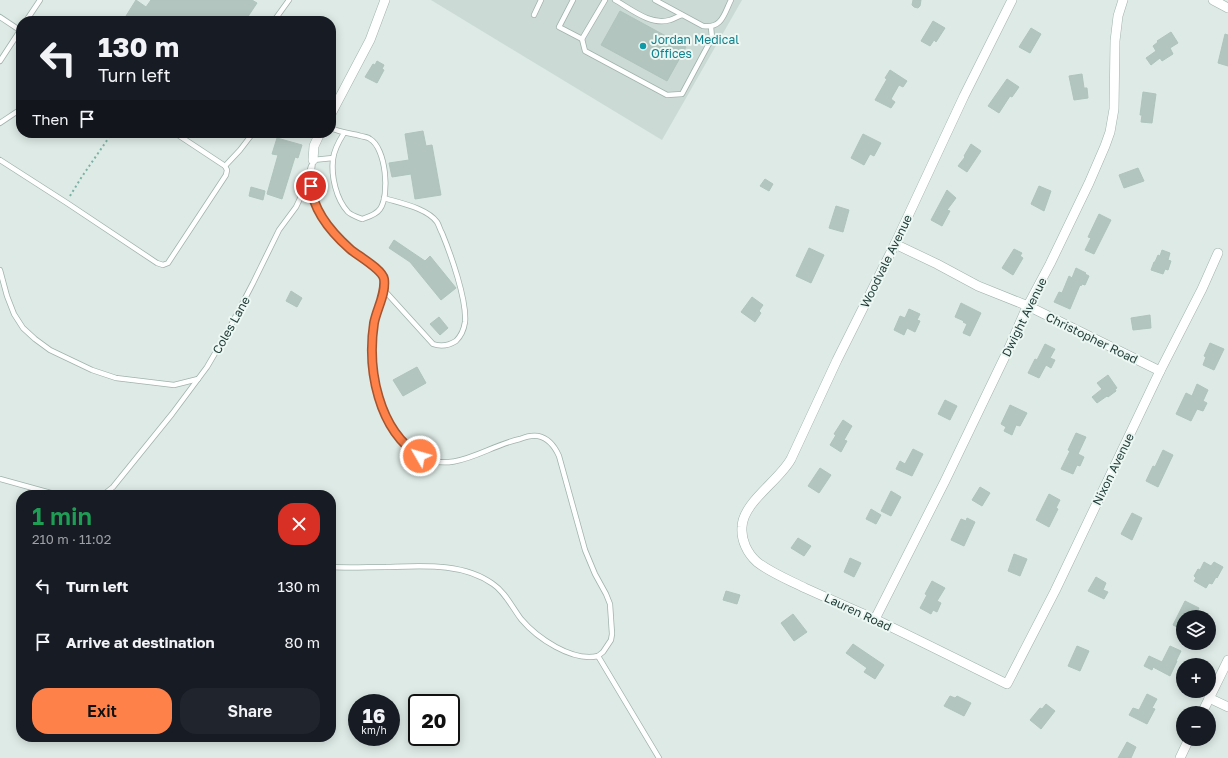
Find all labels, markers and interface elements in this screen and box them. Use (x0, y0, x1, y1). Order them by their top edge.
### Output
text: 130 m (98, 30, 179, 63)
icon: left (32, 32, 84, 84)
place label: Jordan Medical Offices (651, 32, 739, 61)
marker: Jordan Medical Offices (638, 41, 648, 51)
text: Turn left (98, 64, 171, 86)
icon: arrive (76, 108, 98, 130)
text: Then (32, 110, 68, 128)
pin (294, 169, 328, 203)
icon: arrive (300, 175, 322, 197)
street label: Woodvale Avenue (857, 212, 915, 310)
street label: Dwight Avenue (998, 275, 1050, 359)
street label: Coles Lane (209, 294, 253, 356)
street label: Christopher Road (1043, 309, 1141, 367)
street label: Nixon Avenue (1089, 430, 1137, 508)
position arrow (399, 435, 441, 477)
text: 1 min (32, 501, 92, 530)
button: close (278, 503, 320, 545)
text: 210 m · 11:02 (32, 531, 111, 547)
icon: left (32, 575, 54, 597)
text: Turn left (66, 577, 128, 595)
text: 130 m (278, 577, 320, 595)
street label: Lauren Road (822, 590, 894, 634)
map controls (1176, 610, 1216, 746)
button: layers (1176, 610, 1216, 650)
icon: arrive (32, 631, 54, 653)
text: Arrive at destination (66, 633, 215, 651)
text: 80 m (285, 633, 320, 651)
button: + (1176, 658, 1216, 698)
button: Exit (32, 688, 172, 734)
button: Share (180, 688, 320, 734)
speed limit sign: 20 (408, 694, 460, 746)
text: 16 (362, 703, 385, 727)
button: − (1176, 706, 1216, 746)
text: km/h (361, 724, 387, 736)

